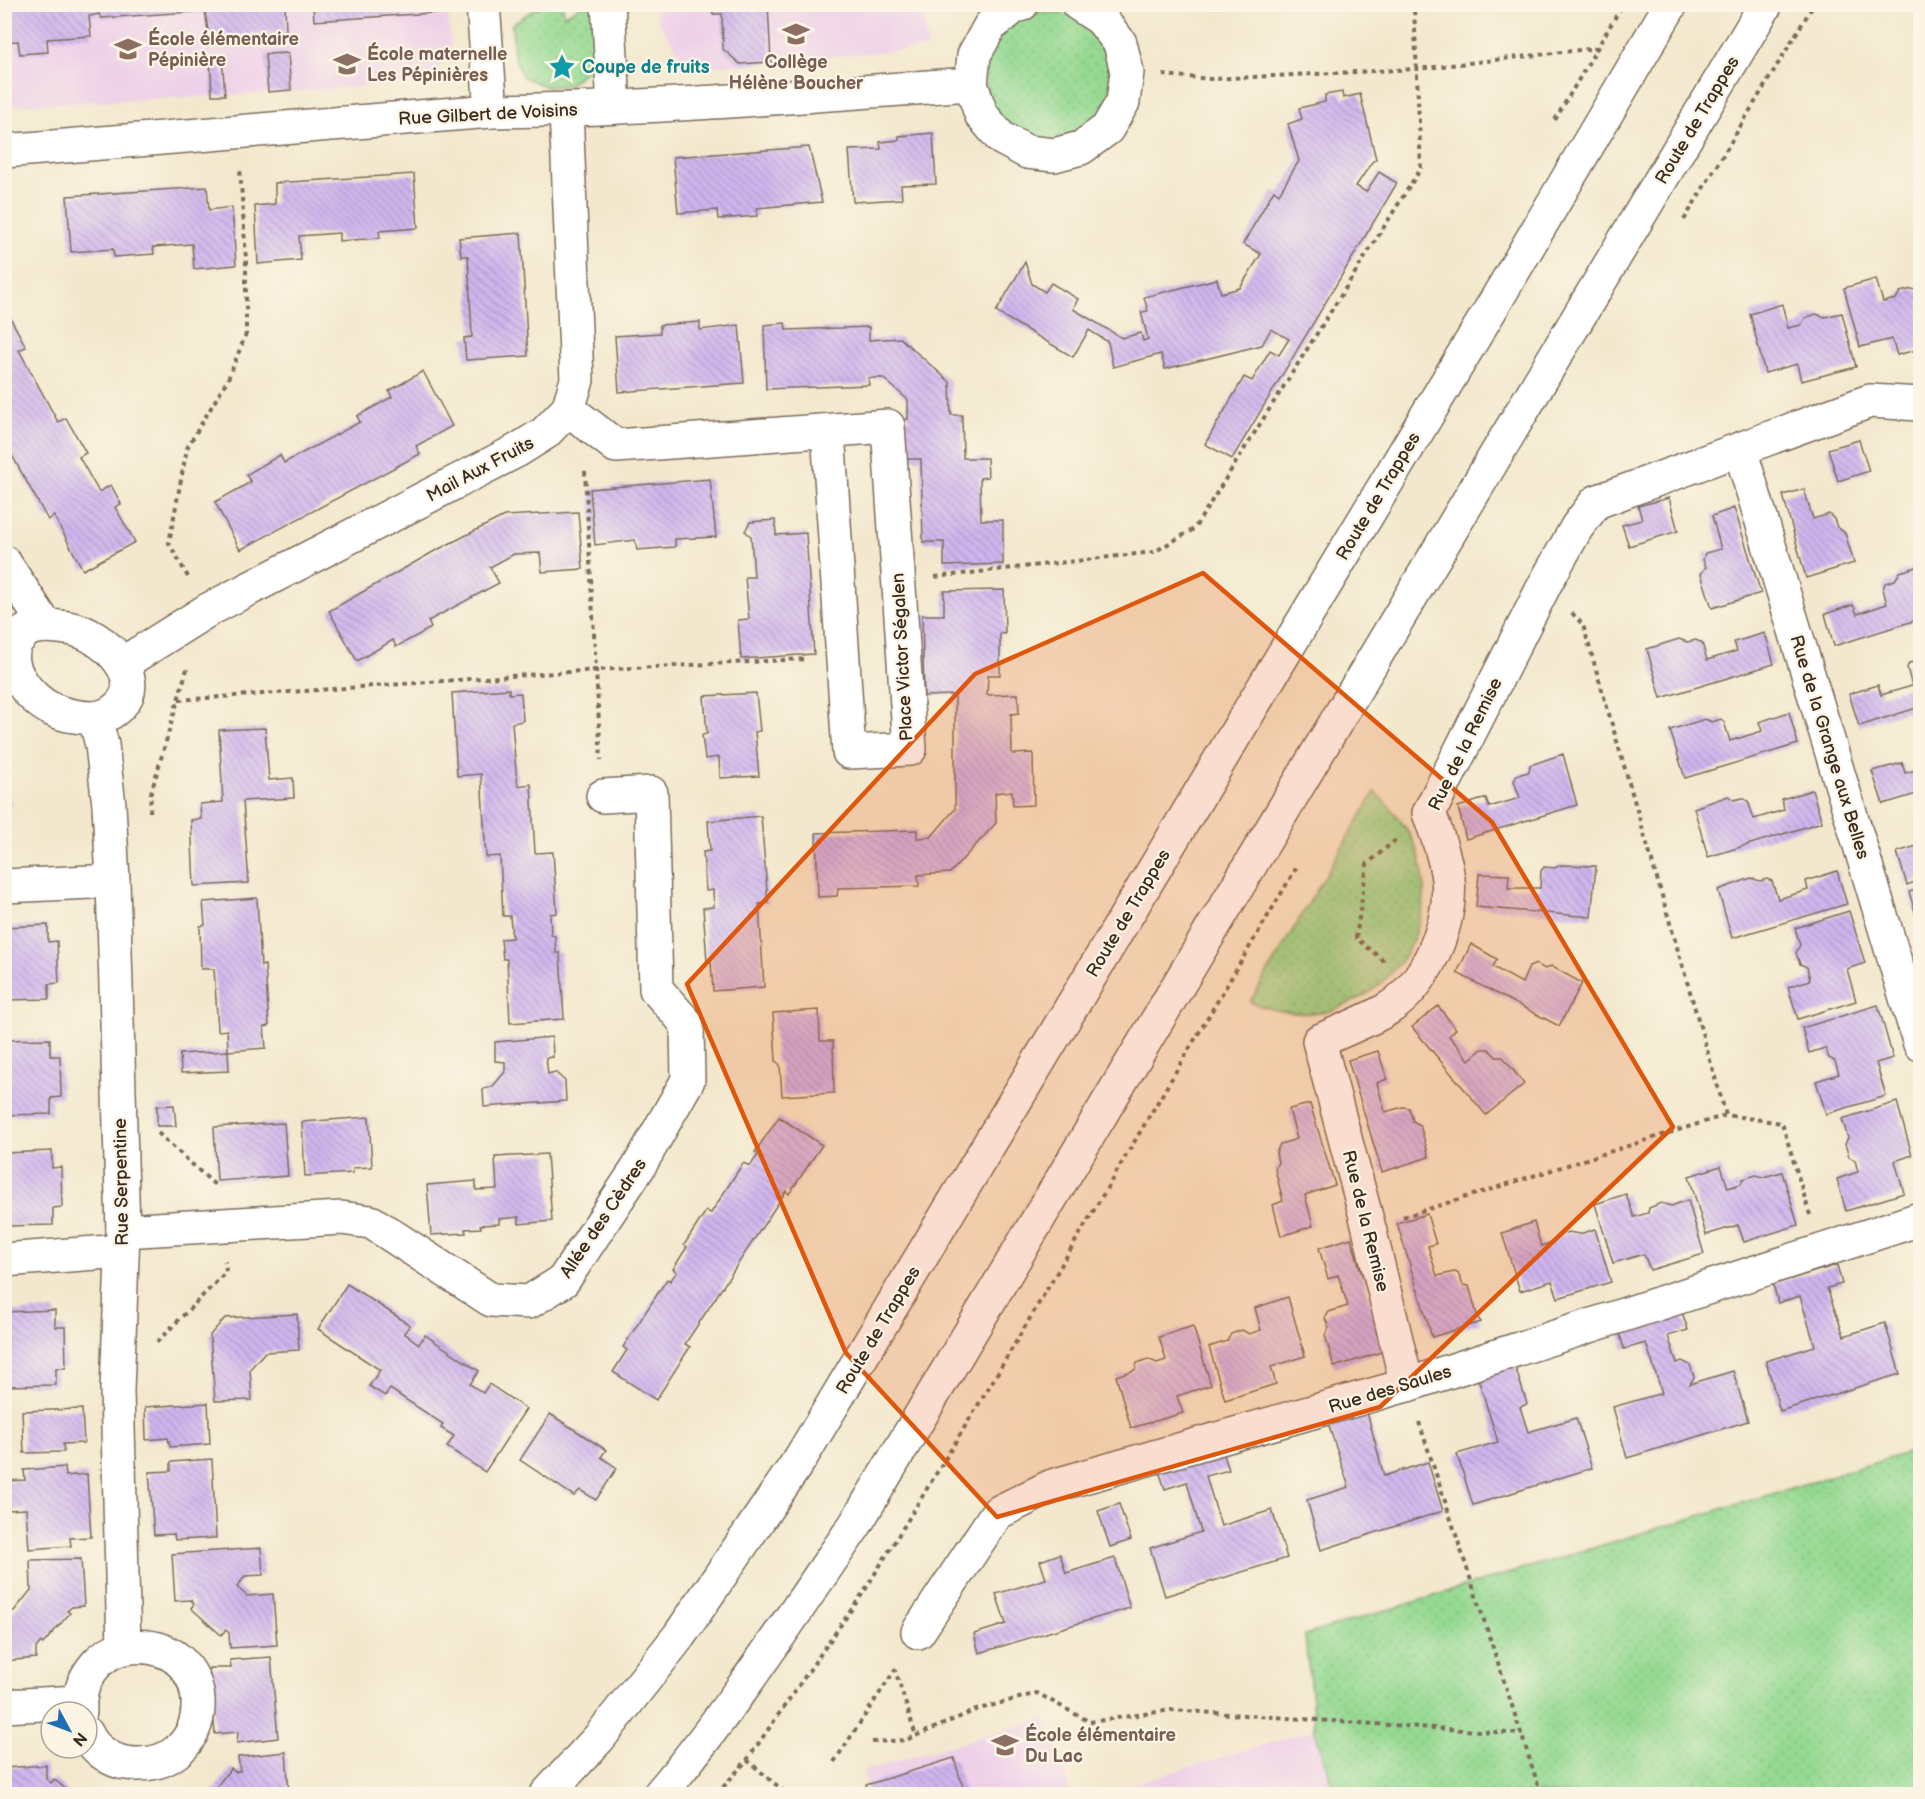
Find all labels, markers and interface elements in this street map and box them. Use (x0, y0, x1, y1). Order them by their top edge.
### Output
school or university icon: Collège Hélène Boucher (781, 19, 811, 49)
place label: École élémentaire Pépinière (148, 27, 299, 71)
school or university icon: École élémentaire Pépinière (113, 34, 143, 64)
place label: École maternelle Les Pépinières (367, 42, 507, 86)
school or university icon: École maternelle Les Pépinières (332, 49, 362, 79)
place icon: Coupe de fruits (547, 52, 577, 82)
place label: Collège Hélène Boucher (729, 52, 864, 94)
street label: Route de Trappes (1651, 52, 1744, 188)
place label: Coupe de fruits (582, 57, 710, 78)
street label: Rue Gilbert de Voisins (398, 99, 578, 130)
street label: Route de Trappes (1332, 428, 1425, 564)
street label: Mail Aux Fruits (423, 432, 538, 507)
street label: Place Victor Ségalen (888, 572, 917, 741)
street label: Rue de la Grange aux Belles (1785, 633, 1874, 862)
street label: Rue de la Remise (1424, 674, 1507, 814)
street label: Route de Trappes (1082, 845, 1175, 981)
street label: Rue Serpentine (110, 1118, 133, 1246)
street label: Rue de la Remise (1338, 1148, 1393, 1294)
street label: Allée des Cèdres (556, 1154, 651, 1282)
street label: Route de Trappes (832, 1262, 925, 1398)
street label: Rue des Saules (1326, 1361, 1454, 1418)
north arrow (39, 1700, 99, 1760)
place label: École élémentaire Du Lac (1025, 1723, 1176, 1767)
text: N (68, 1728, 90, 1750)
school or university icon: École élémentaire Du Lac (990, 1730, 1020, 1760)

